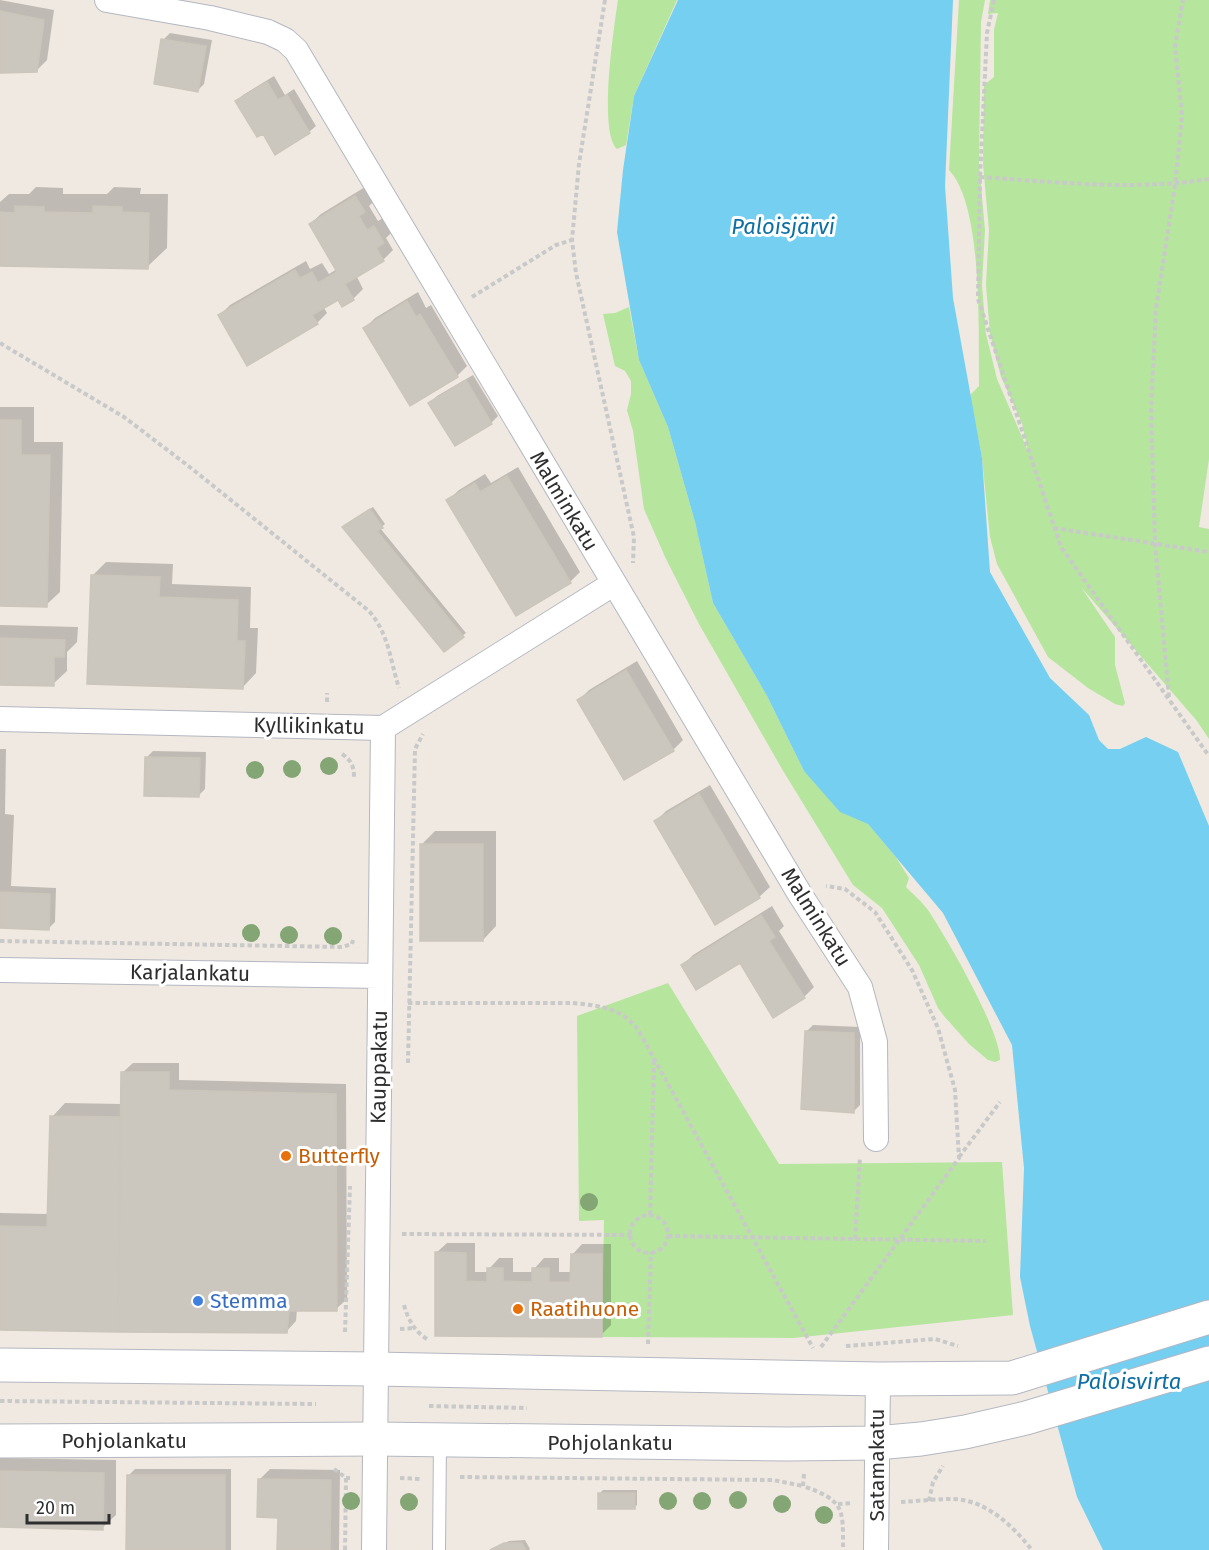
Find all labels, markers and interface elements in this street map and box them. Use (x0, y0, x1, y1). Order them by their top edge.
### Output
water label: Paloisjärvi (731, 213, 835, 240)
street label: Malminkatu (524, 446, 604, 556)
street label: Kyllikinkatu (253, 712, 365, 740)
street label: Malminkatu (775, 863, 857, 971)
street label: Karjalankatu (130, 959, 250, 987)
street label: Kauppakatu (365, 1010, 393, 1124)
place label: Butterfly (298, 1143, 381, 1169)
marker: Butterfly (279, 1149, 293, 1163)
place label: Stemma (210, 1288, 288, 1314)
marker: Stemma (191, 1294, 205, 1308)
place label: Raatihuone (530, 1296, 639, 1322)
marker: Raatihuone (511, 1302, 525, 1316)
water label: Paloisvirta (1077, 1368, 1181, 1395)
street label: Satamakatu (864, 1409, 890, 1521)
street label: Pohjolankatu (61, 1428, 187, 1454)
street label: Pohjolankatu (547, 1430, 673, 1456)
scale bar (27, 1487, 110, 1525)
text: 20 m (36, 1497, 75, 1519)

